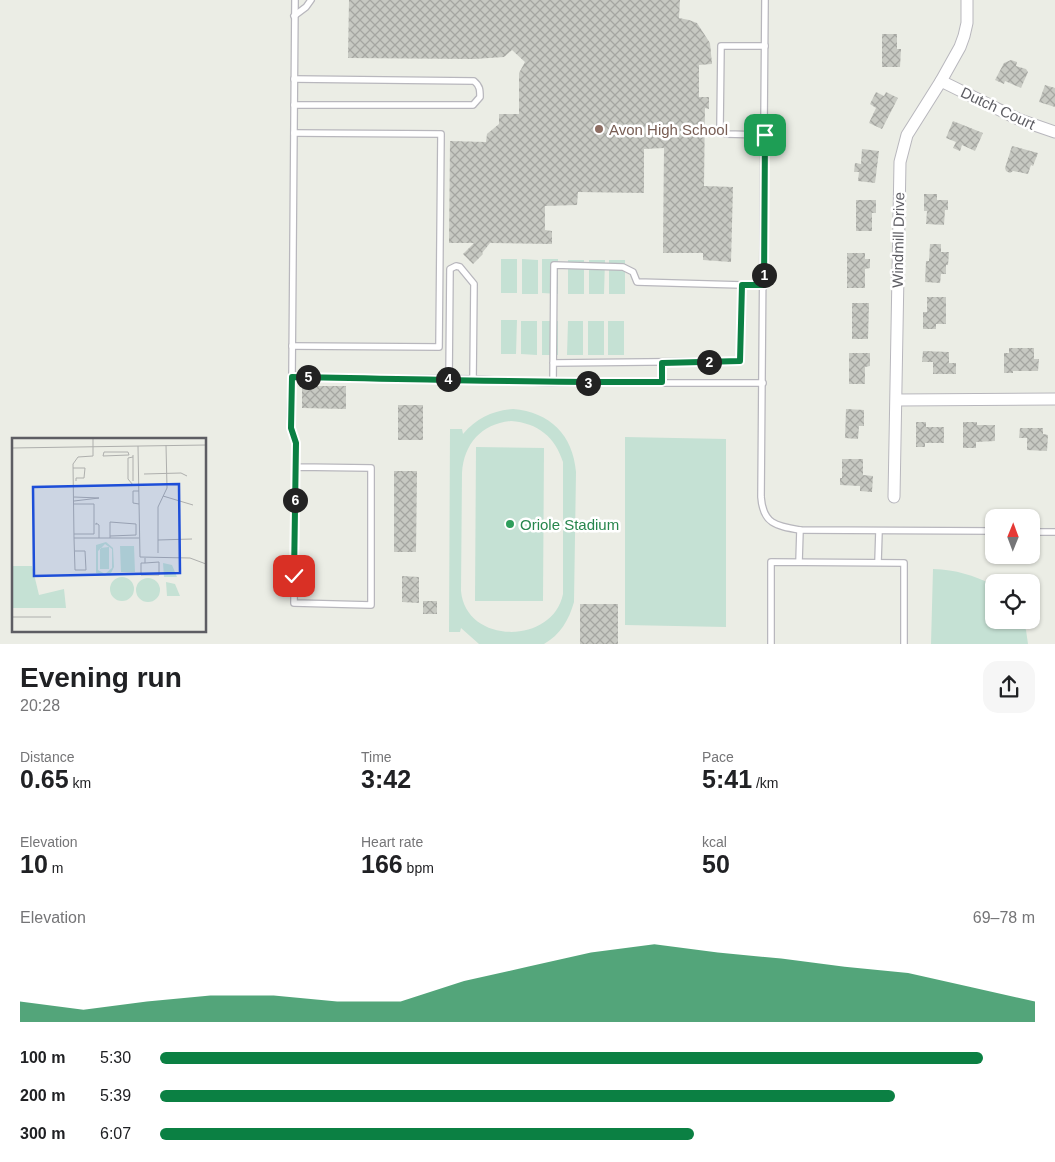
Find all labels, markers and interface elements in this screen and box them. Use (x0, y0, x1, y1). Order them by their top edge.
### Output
street label: Dutch Court (958, 83, 1039, 133)
pin (744, 114, 786, 156)
place label: Avon High School (609, 121, 728, 138)
icon: arrive (751, 121, 779, 149)
marker: Avon High School (593, 123, 605, 135)
street label: Windmill Drive (889, 192, 907, 288)
pin: 1 (752, 262, 776, 288)
text: 1 (761, 267, 768, 283)
pin: 2 (696, 350, 722, 374)
text: 2 (706, 354, 713, 370)
pin: 5 (296, 364, 320, 390)
pin: 4 (436, 366, 460, 392)
text: 5 (305, 369, 312, 385)
pin: 3 (576, 370, 600, 396)
text: 4 (445, 371, 452, 387)
text: 3 (585, 375, 592, 391)
inset map (12, 438, 206, 632)
pin: 6 (282, 488, 308, 512)
text: 6 (292, 492, 299, 508)
north arrow (985, 509, 1040, 564)
map controls (985, 509, 1040, 629)
place label: Oriole Stadium (520, 516, 619, 533)
marker: Oriole Stadium (504, 518, 516, 530)
pin (273, 555, 315, 597)
icon: check (280, 562, 308, 590)
button: locate (985, 574, 1040, 629)
button: share (983, 661, 1035, 713)
text: Evening run (20, 662, 182, 693)
text: 20:28 (20, 697, 60, 714)
text: Distance (20, 749, 74, 765)
text: Time (361, 749, 392, 765)
text: Pace (702, 749, 734, 765)
text: 0.65 (20, 765, 69, 793)
text: 3:42 (361, 765, 411, 793)
text: 5:41 (702, 765, 752, 793)
text: km (69, 775, 91, 791)
text: /km (752, 775, 779, 791)
text: Elevation (20, 834, 78, 850)
text: Heart rate (361, 834, 423, 850)
text: kcal (702, 834, 727, 850)
text: 10 (20, 850, 48, 878)
text: 166 (361, 850, 403, 878)
text: 50 (702, 850, 730, 878)
text: m (48, 860, 63, 876)
text: bpm (403, 860, 434, 876)
text: Elevation (20, 909, 86, 926)
text: 69–78 m (973, 909, 1035, 926)
text: 100 m (20, 1049, 65, 1066)
text: 5:30 (100, 1049, 131, 1066)
text: 200 m (20, 1087, 65, 1104)
text: 5:39 (100, 1087, 131, 1104)
text: 300 m (20, 1125, 65, 1142)
text: 6:07 (100, 1125, 131, 1142)

